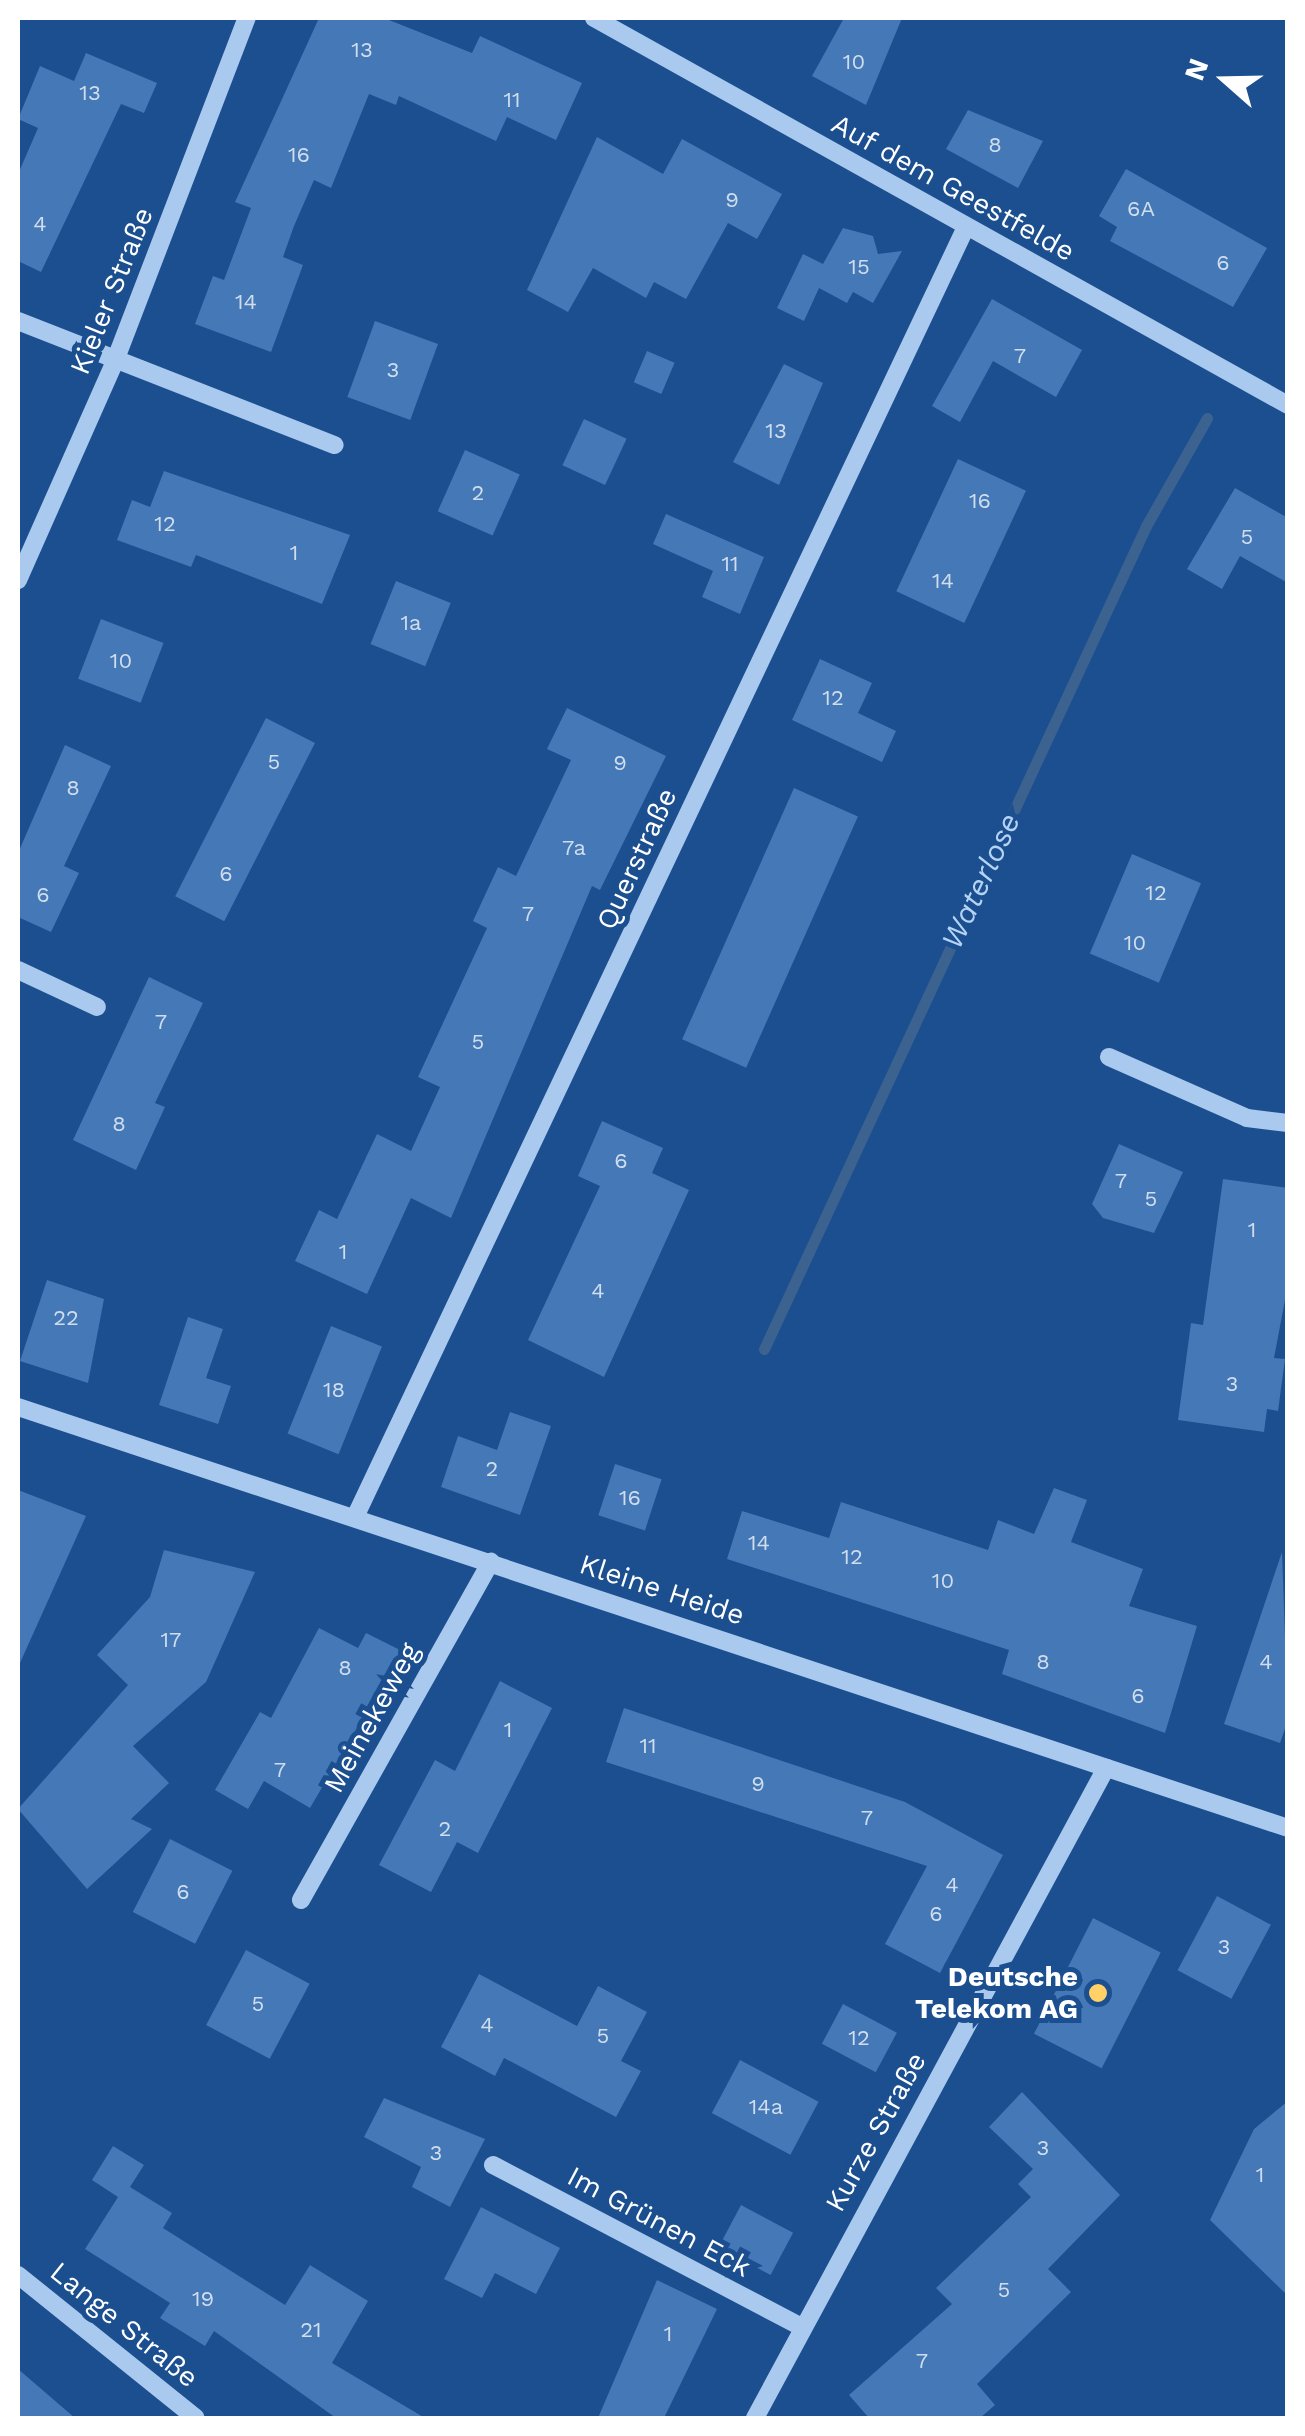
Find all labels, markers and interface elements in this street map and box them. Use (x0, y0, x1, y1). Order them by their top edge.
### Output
north arrow (1175, 30, 1275, 130)
house number: 13 (351, 37, 373, 63)
house number: 10 (843, 49, 865, 75)
text: N (1177, 54, 1215, 85)
house number: 13 (79, 80, 101, 106)
house number: 11 (503, 87, 521, 113)
street label: Auf dem Geestfelde (825, 107, 1081, 269)
house number: 8 (988, 132, 1002, 158)
house number: 16 (288, 142, 310, 168)
house number: 9 (725, 187, 739, 213)
house number: 6A (1127, 196, 1155, 222)
street label: Kieler Straße (63, 202, 161, 380)
house number: 4 (33, 211, 47, 237)
house number: 6 (1216, 250, 1230, 276)
house number: 15 (848, 254, 870, 280)
house number: 14 (235, 289, 257, 315)
house number: 7 (1014, 343, 1026, 369)
house number: 3 (387, 357, 399, 383)
house number: 13 (765, 418, 787, 444)
house number: 2 (472, 480, 484, 506)
house number: 16 (969, 488, 991, 514)
house number: 12 (154, 511, 176, 537)
house number: 5 (1241, 524, 1253, 550)
house number: 1 (290, 540, 298, 566)
house number: 11 (721, 551, 739, 577)
house number: 14 (932, 568, 954, 594)
house number: 1a (400, 610, 422, 636)
house number: 10 (110, 648, 132, 674)
house number: 12 (822, 685, 844, 711)
house number: 5 (268, 749, 280, 775)
house number: 9 (613, 750, 627, 776)
house number: 8 (66, 775, 80, 801)
street label: Querstraße (590, 783, 684, 935)
water label: Waterlose (934, 807, 1028, 955)
house number: 7a (562, 835, 586, 861)
house number: 6 (219, 861, 233, 887)
house number: 12 (1145, 880, 1167, 906)
house number: 6 (36, 882, 50, 908)
house number: 7 (522, 901, 534, 927)
house number: 10 (1124, 930, 1146, 956)
house number: 7 (155, 1009, 167, 1035)
house number: 5 (472, 1029, 484, 1055)
house number: 8 (112, 1111, 126, 1137)
house number: 6 (614, 1148, 628, 1174)
house number: 7 (1115, 1168, 1127, 1194)
house number: 5 (1145, 1186, 1157, 1212)
house number: 1 (1248, 1217, 1256, 1243)
house number: 1 (339, 1239, 347, 1265)
house number: 4 (591, 1278, 605, 1304)
house number: 22 (53, 1305, 79, 1331)
house number: 3 (1226, 1371, 1238, 1397)
house number: 18 (323, 1377, 345, 1403)
house number: 2 (486, 1456, 498, 1482)
house number: 16 (619, 1485, 641, 1511)
house number: 14 (748, 1530, 770, 1556)
house number: 12 (841, 1544, 863, 1570)
street label: Kleine Heide (575, 1548, 749, 1632)
house number: 10 (932, 1568, 954, 1594)
house number: 17 (161, 1627, 181, 1653)
street label: Meinekeweg (317, 1637, 427, 1799)
house number: 8 (1036, 1649, 1050, 1675)
house number: 4 (1259, 1649, 1273, 1675)
house number: 8 (338, 1655, 352, 1681)
house number: 6 (1131, 1683, 1145, 1709)
house number: 1 (504, 1717, 512, 1743)
house number: 11 (639, 1733, 657, 1759)
house number: 7 (274, 1757, 286, 1783)
house number: 9 (751, 1771, 765, 1797)
house number: 7 (861, 1805, 873, 1831)
house number: 2 (439, 1816, 451, 1842)
house number: 4 (945, 1872, 959, 1898)
house number: 6 (176, 1879, 190, 1905)
house number: 6 (929, 1901, 943, 1927)
house number: 3 (1218, 1934, 1230, 1960)
place label: Deutsche Telekom AG (914, 1960, 1078, 2026)
marker: Deutsche Telekom AG (1087, 1982, 1109, 2004)
house number: 5 (252, 1991, 264, 2017)
house number: 4 (480, 2012, 494, 2038)
house number: 5 (597, 2023, 609, 2049)
house number: 12 (848, 2025, 870, 2051)
street label: Kurze Straße (818, 2047, 934, 2217)
house number: 14a (749, 2094, 783, 2120)
house number: 3 (1037, 2135, 1049, 2161)
house number: 3 (430, 2140, 442, 2166)
street label: Im Grünen Eck (562, 2160, 756, 2284)
house number: 1 (1256, 2162, 1264, 2188)
street label: Lange Straße (43, 2255, 205, 2395)
house number: 5 (998, 2277, 1010, 2303)
house number: 19 (192, 2286, 214, 2312)
house number: 21 (300, 2317, 322, 2343)
house number: 1 (664, 2321, 672, 2347)
house number: 7 (916, 2348, 928, 2374)

